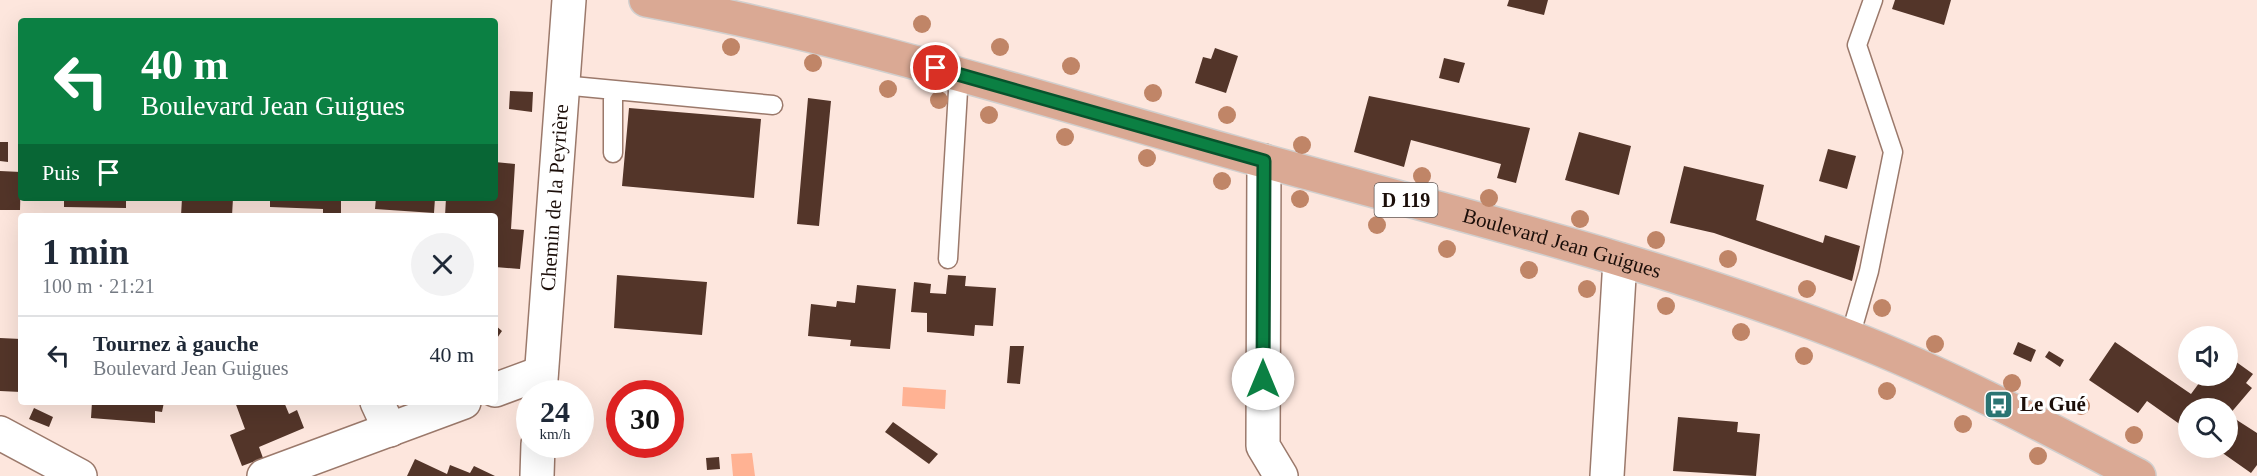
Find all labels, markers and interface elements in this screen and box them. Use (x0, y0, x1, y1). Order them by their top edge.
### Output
icon: left (42, 42, 120, 120)
text: 40 m (141, 42, 229, 88)
pin (910, 42, 961, 93)
icon: arrive (919, 51, 952, 84)
text: Boulevard Jean Guigues (141, 91, 405, 121)
street label: Chemin de la Peyrière (536, 103, 573, 292)
icon: arrive (92, 156, 125, 189)
text: Puis (42, 160, 80, 185)
road number: D 119 (1374, 183, 1438, 217)
street label: Boulevard Jean Guigues (1460, 203, 1664, 283)
text: 1 min (42, 232, 129, 272)
button: close (411, 233, 474, 296)
text: 100 m · 21:21 (42, 275, 155, 297)
map controls (2178, 326, 2238, 458)
button: sound (2178, 326, 2238, 386)
text: Tournez à gauche (93, 331, 258, 356)
icon: left (42, 339, 75, 372)
text: 40 m (429, 342, 474, 367)
position arrow (1231, 347, 1295, 411)
text: Boulevard Jean Guigues (93, 357, 289, 379)
speed limit sign: 30 (606, 380, 684, 458)
bus stop icon: Le Gué (1983, 388, 2015, 420)
place label: Le Gué (2020, 392, 2086, 416)
text: 24 (540, 395, 570, 428)
button: search (2178, 398, 2238, 458)
text: km/h (540, 426, 570, 442)

